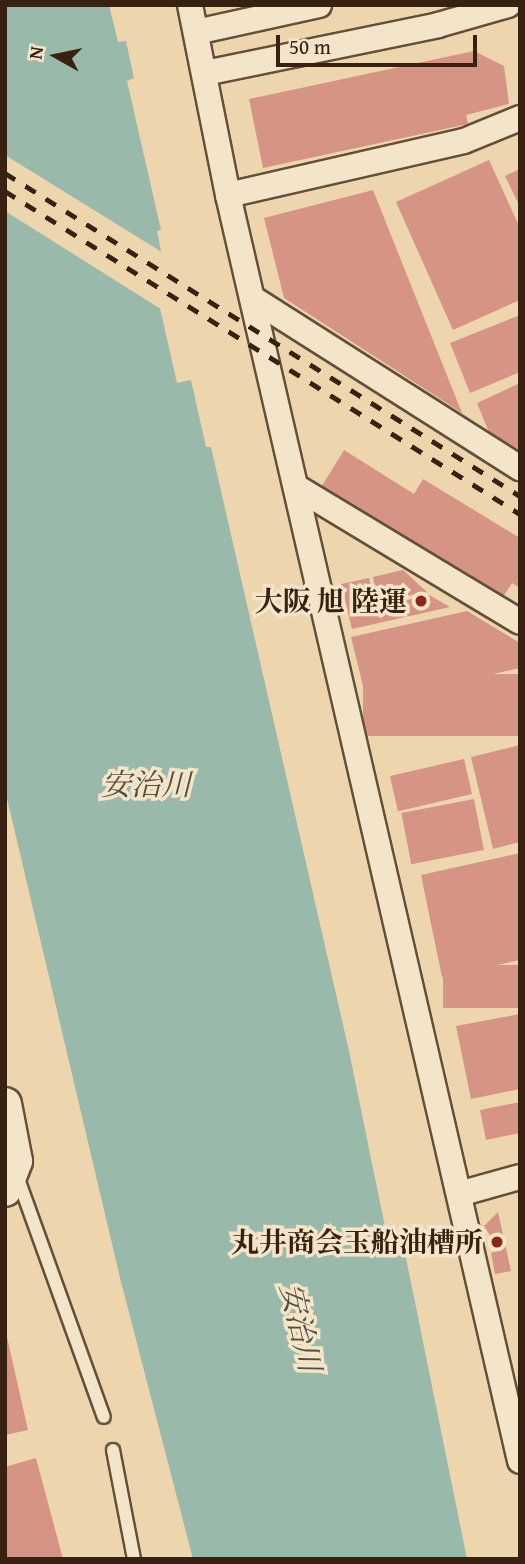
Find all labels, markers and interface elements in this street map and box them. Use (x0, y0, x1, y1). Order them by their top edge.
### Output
north arrow (21, 21, 91, 91)
scale bar (280, 21, 481, 65)
text: 50 m (289, 31, 331, 62)
text: N (20, 44, 50, 61)
place label: 大阪 旭 陸運 (255, 584, 407, 618)
marker: 大阪 旭 陸運 (413, 593, 429, 609)
water label: 安治川 (101, 766, 191, 802)
place label: 丸井商会玉船油槽所 (231, 1225, 483, 1259)
marker: 丸井商会玉船油槽所 (489, 1234, 505, 1250)
water label: 安治川 (273, 1279, 329, 1375)

